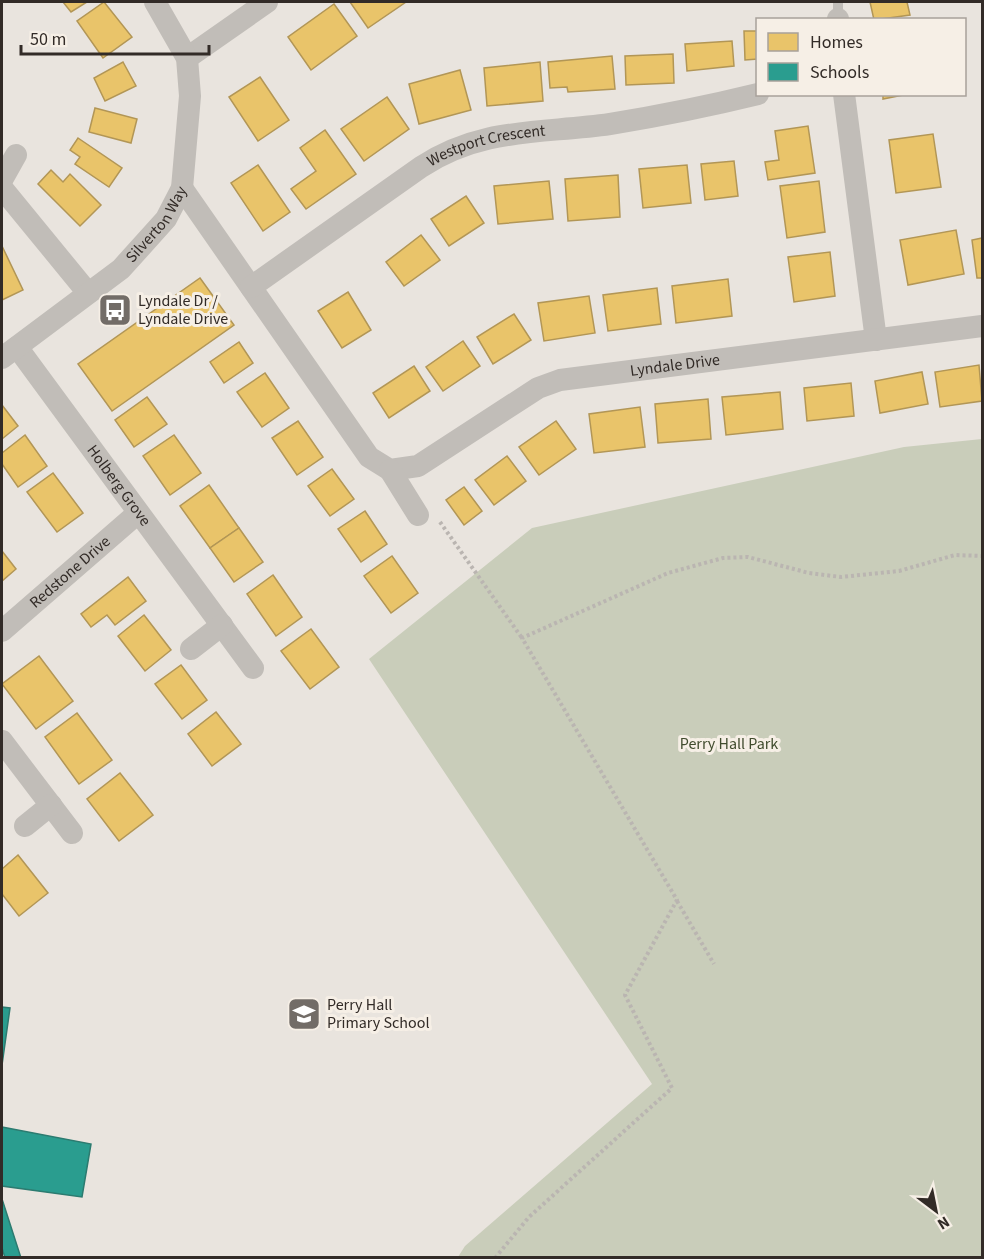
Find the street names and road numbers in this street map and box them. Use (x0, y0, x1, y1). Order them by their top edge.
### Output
street label: Westport Crescent (423, 120, 547, 172)
street label: Silverton Way (121, 182, 192, 268)
street label: Lyndale Drive (629, 349, 721, 382)
street label: Holberg Grove (82, 440, 156, 531)
street label: Redstone Drive (25, 531, 115, 613)

